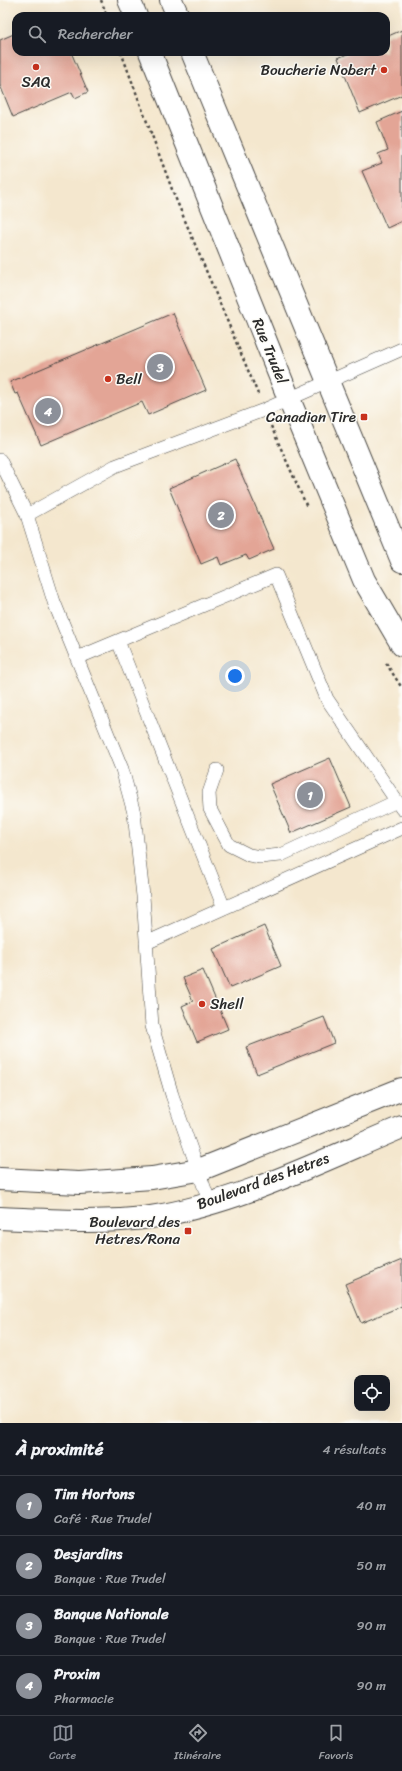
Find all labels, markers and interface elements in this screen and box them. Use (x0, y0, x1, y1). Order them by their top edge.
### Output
search box (12, 12, 390, 56)
text: Rechercher (58, 21, 133, 47)
icon: search (26, 23, 48, 45)
place label: Boucherie Nobert (260, 57, 377, 83)
marker: SAQ (31, 62, 41, 72)
marker: Boucherie Nobert (379, 65, 389, 75)
place label: SAQ (22, 69, 51, 95)
street label: Rue Trudel (245, 314, 295, 389)
pin: 3 (147, 352, 173, 382)
place label: Bell (116, 366, 142, 392)
marker: Bell (103, 374, 113, 384)
pin: 4 (35, 396, 61, 426)
place label: Canadian Tire (266, 404, 356, 430)
marker: Canadian Tire (359, 412, 369, 422)
pin: 2 (208, 500, 234, 530)
your location (225, 666, 245, 686)
pin: 1 (297, 780, 323, 810)
place label: Shell (210, 991, 244, 1017)
marker: Shell (197, 999, 207, 1009)
street label: Boulevard des Hetres (193, 1145, 334, 1217)
place label: Boulevard des Hetres/Rona (89, 1209, 181, 1252)
marker: Boulevard des Hetres/Rona (183, 1226, 193, 1236)
map controls (354, 1375, 390, 1411)
button: locate (354, 1375, 390, 1411)
text: À proximité (16, 1434, 103, 1464)
text: 4 résultats (323, 1438, 386, 1461)
text: Tim Hortons (54, 1481, 135, 1507)
text: 1 (26, 1494, 32, 1517)
text: 40 m (356, 1494, 386, 1517)
text: Café · Rue Trudel (54, 1507, 152, 1530)
text: Desjardins (54, 1541, 122, 1567)
text: 2 (25, 1554, 33, 1577)
text: 50 m (356, 1554, 386, 1577)
text: Banque · Rue Trudel (54, 1567, 166, 1590)
text: Banque Nationale (54, 1601, 169, 1627)
text: 3 (25, 1614, 33, 1637)
text: 90 m (356, 1614, 386, 1637)
text: Banque · Rue Trudel (54, 1627, 166, 1650)
text: Proxim (54, 1661, 100, 1687)
text: 4 (25, 1674, 33, 1697)
text: 90 m (356, 1674, 386, 1697)
text: Pharmacie (54, 1687, 114, 1710)
tab: Carte (49, 1722, 76, 1765)
tab: Itinéraire (174, 1722, 221, 1765)
tab: Favoris (319, 1722, 353, 1765)

